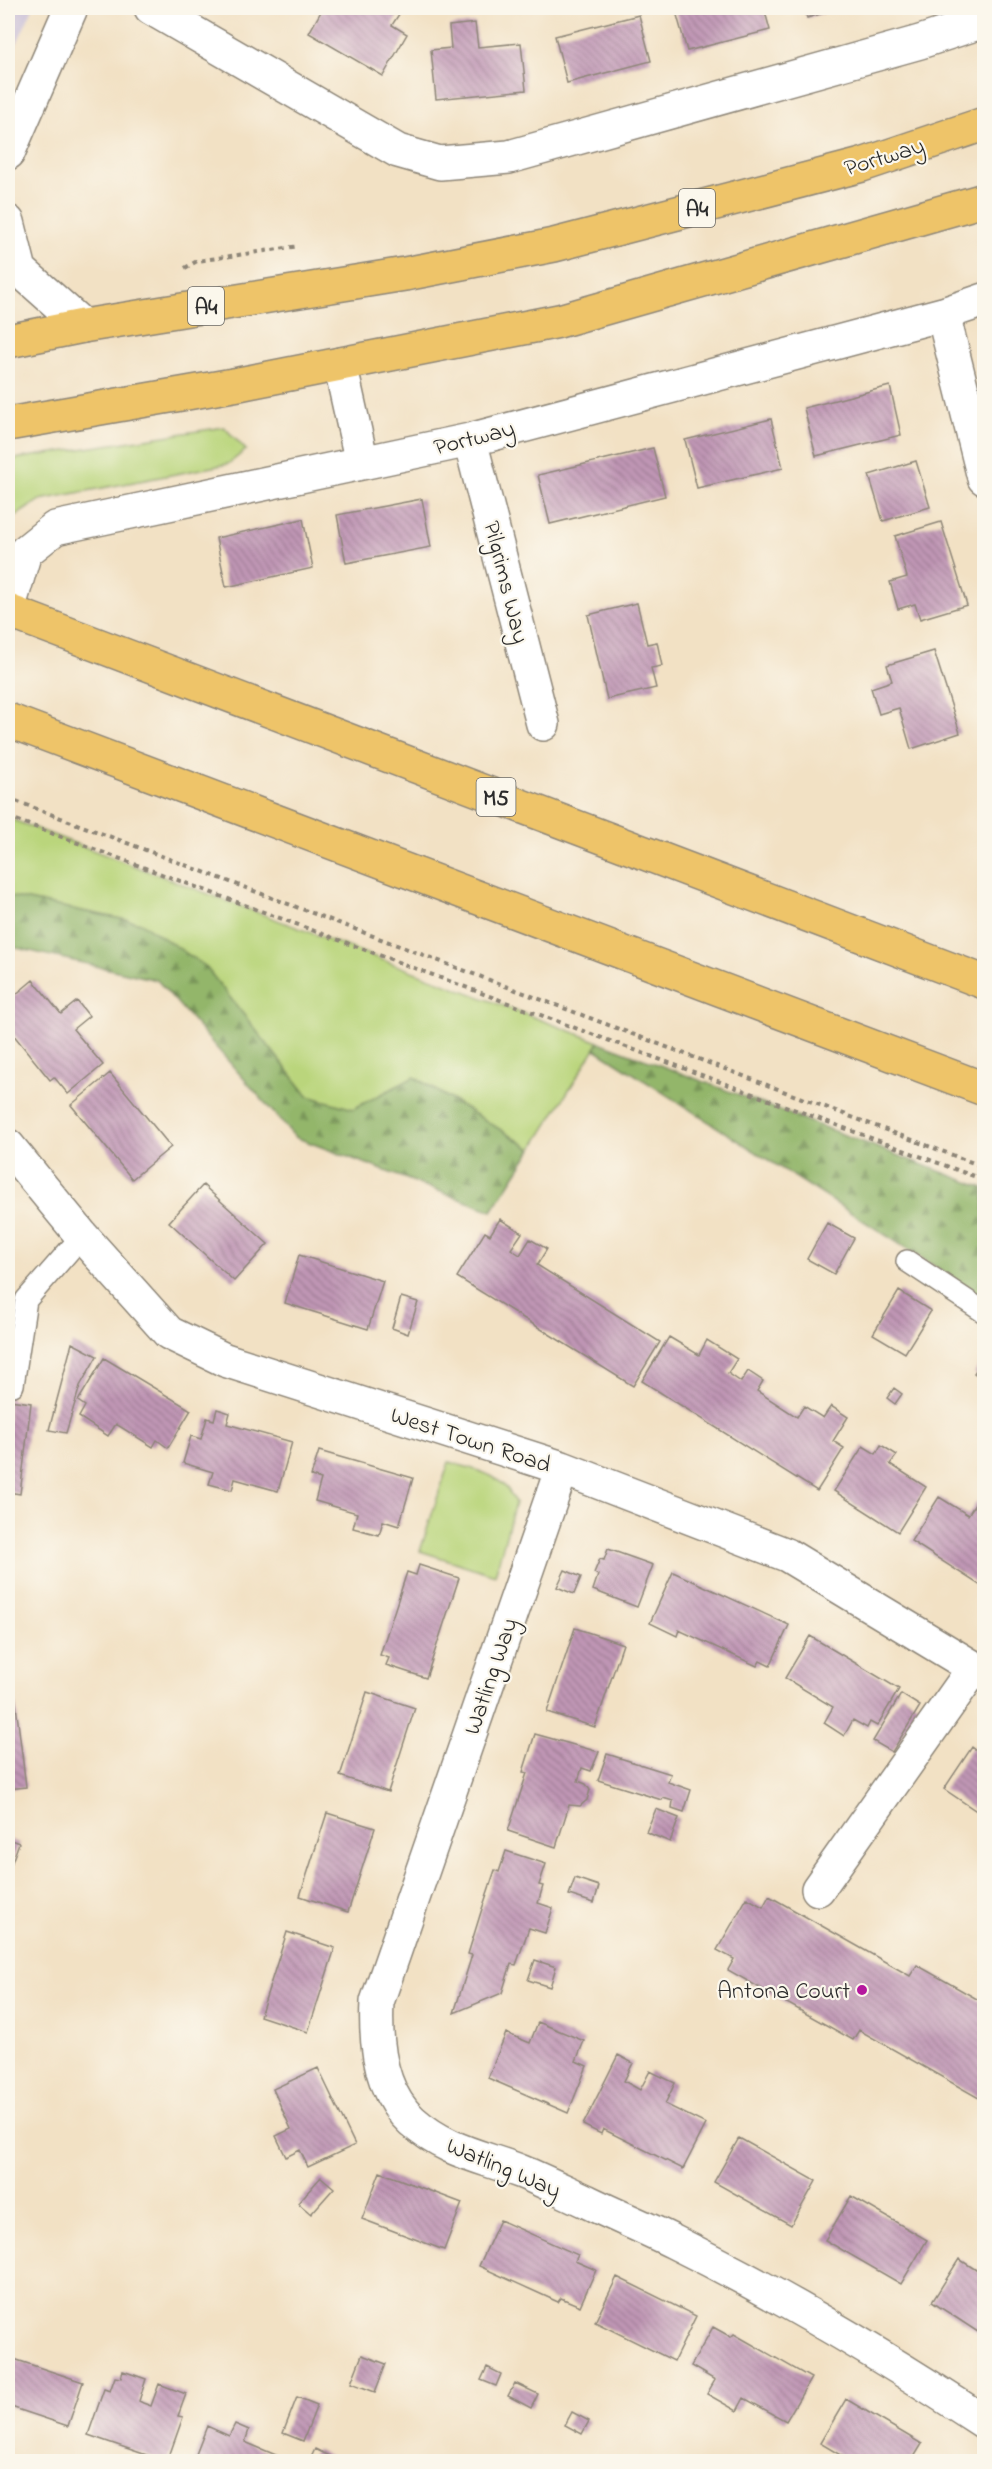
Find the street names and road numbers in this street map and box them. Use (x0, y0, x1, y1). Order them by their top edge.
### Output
street label: Portway (840, 130, 930, 188)
road number: A4 (679, 189, 715, 227)
road number: A4 (188, 287, 224, 325)
street label: Portway (430, 412, 519, 467)
street label: Pilgrims Way (471, 518, 537, 648)
road number: M5 (476, 778, 516, 816)
street label: West Town Road (386, 1399, 555, 1484)
street label: Watling Way (456, 1614, 530, 1740)
street label: Watling Way (440, 2129, 566, 2210)

